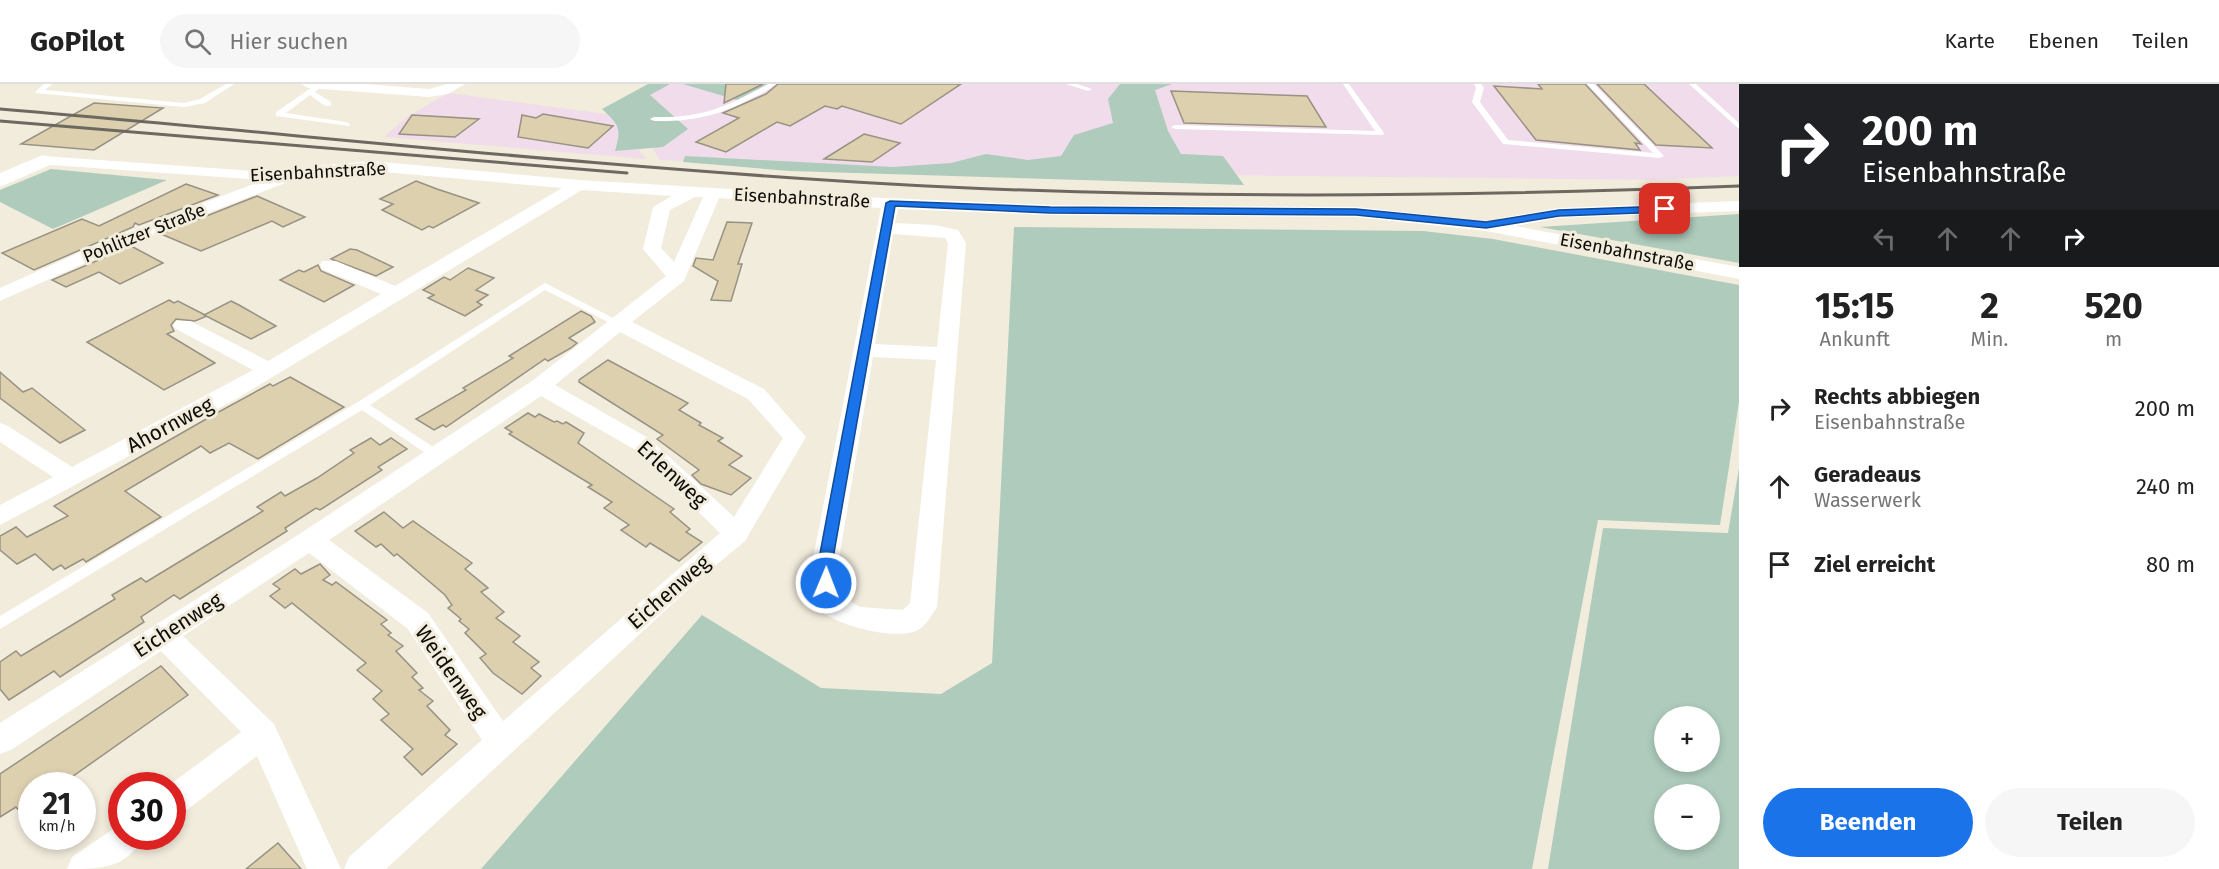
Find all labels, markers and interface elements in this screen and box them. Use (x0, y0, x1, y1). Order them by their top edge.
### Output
search box (160, 14, 580, 68)
text: GoPilot (30, 25, 124, 58)
icon: search (181, 25, 214, 58)
text: Hier suchen (229, 28, 348, 55)
text: Karte (1944, 28, 1995, 54)
text: Ebenen (2028, 28, 2099, 54)
text: Teilen (2132, 28, 2189, 54)
text: 200 m (1862, 106, 1978, 156)
icon: right (1763, 108, 1841, 186)
street label: Eisenbahnstraße (249, 157, 387, 187)
text: Eisenbahnstraße (1862, 157, 2067, 189)
street label: Eisenbahnstraße (733, 183, 871, 213)
pin (1639, 183, 1690, 234)
icon: arrive (1648, 192, 1681, 225)
street label: Pohlitzer Straße (80, 198, 208, 268)
icon: left (1868, 222, 1901, 255)
icon: ahead (1931, 222, 1964, 255)
icon: ahead (1994, 222, 2027, 255)
icon: right (2057, 222, 2090, 255)
street label: Eisenbahnstraße (1558, 228, 1696, 276)
text: 15:15 (1815, 284, 1895, 328)
text: 2 (1980, 284, 1999, 328)
text: 520 (2084, 284, 2143, 328)
text: Ankunft (1820, 327, 1890, 351)
text: Min. (1971, 327, 2008, 351)
text: m (2105, 327, 2122, 351)
text: Rechts abbiegen (1814, 383, 1980, 410)
street label: Ahornweg (122, 391, 218, 459)
icon: right (1763, 392, 1796, 425)
text: 200 m (2135, 395, 2195, 422)
text: Eisenbahnstraße (1814, 410, 1966, 434)
street label: Erlenweg (632, 435, 712, 513)
text: Geradeaus (1814, 461, 1921, 488)
icon: ahead (1763, 470, 1796, 503)
text: 240 m (2136, 473, 2195, 500)
text: Wasserwerk (1814, 488, 1921, 512)
icon: arrive (1763, 548, 1796, 581)
street label: Eichenweg (622, 549, 716, 635)
position arrow (794, 551, 858, 615)
text: Ziel erreicht (1814, 551, 1935, 578)
text: 80 m (2146, 551, 2195, 578)
street label: Eichenweg (129, 587, 227, 663)
street label: Weidenweg (409, 620, 493, 724)
map controls (1654, 706, 1720, 850)
button: + (1654, 706, 1720, 772)
speed limit sign: 30 (108, 772, 186, 850)
button: − (1654, 784, 1720, 850)
text: 21 (43, 786, 71, 822)
button: Beenden (1763, 788, 1973, 857)
button: Teilen (1985, 788, 2195, 857)
text: km/h (38, 817, 76, 835)

